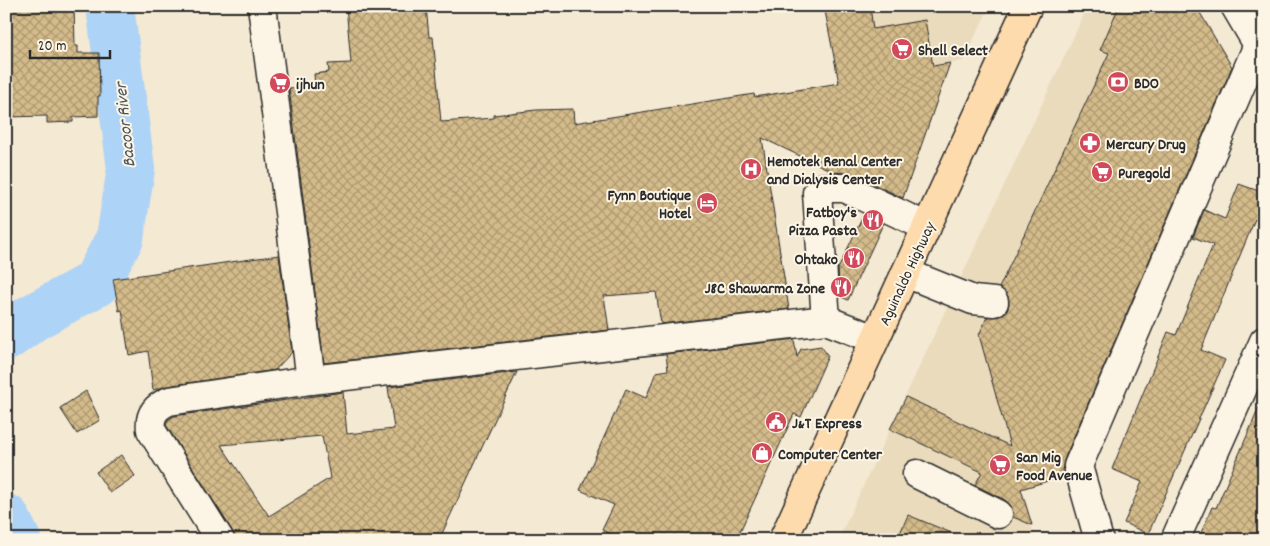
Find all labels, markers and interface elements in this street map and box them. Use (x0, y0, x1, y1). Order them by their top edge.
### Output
scale bar (30, 28, 110, 60)
text: 20 m (38, 36, 66, 58)
supermarket icon: Shell Select (890, 37, 914, 61)
place label: Shell Select (918, 40, 988, 63)
bank icon: BDO (1106, 70, 1130, 94)
supermarket icon: ijhun (268, 71, 292, 95)
place label: BDO (1134, 73, 1159, 96)
place label: ijhun (296, 74, 325, 97)
water label: Bacoor River (109, 79, 143, 168)
pharmacy icon: Mercury Drug (1078, 131, 1102, 155)
place label: Mercury Drug (1106, 134, 1186, 157)
place label: Hemotek Renal Center and Dialysis Center (767, 151, 903, 192)
hospital icon: Hemotek Renal Center and Dialysis Center (739, 157, 763, 181)
supermarket icon: Puregold (1090, 160, 1114, 184)
place label: Puregold (1118, 163, 1171, 186)
place label: Fynn Boutique Hotel (607, 185, 691, 226)
hotel icon: Fynn Boutique Hotel (695, 191, 719, 215)
place label: Fatboy's Pizza Pasta (789, 202, 858, 243)
restaurant icon: Fatboy's Pizza Pasta (861, 208, 885, 232)
street label: Aguinaldo Highway (874, 218, 943, 330)
restaurant icon: Ohtako (842, 246, 866, 270)
place label: Ohtako (794, 249, 838, 272)
restaurant icon: J8C Shawarma Zone (829, 275, 853, 299)
place label: J8C Shawarma Zone (705, 278, 825, 301)
public building icon: J&T Express (764, 410, 788, 434)
place label: J&T Express (792, 413, 862, 436)
shop icon: Computer Center (750, 441, 774, 465)
place label: Computer Center (778, 444, 883, 467)
place label: San Mig Food Avenue (1016, 447, 1092, 488)
supermarket icon: San Mig Food Avenue (988, 453, 1012, 477)

